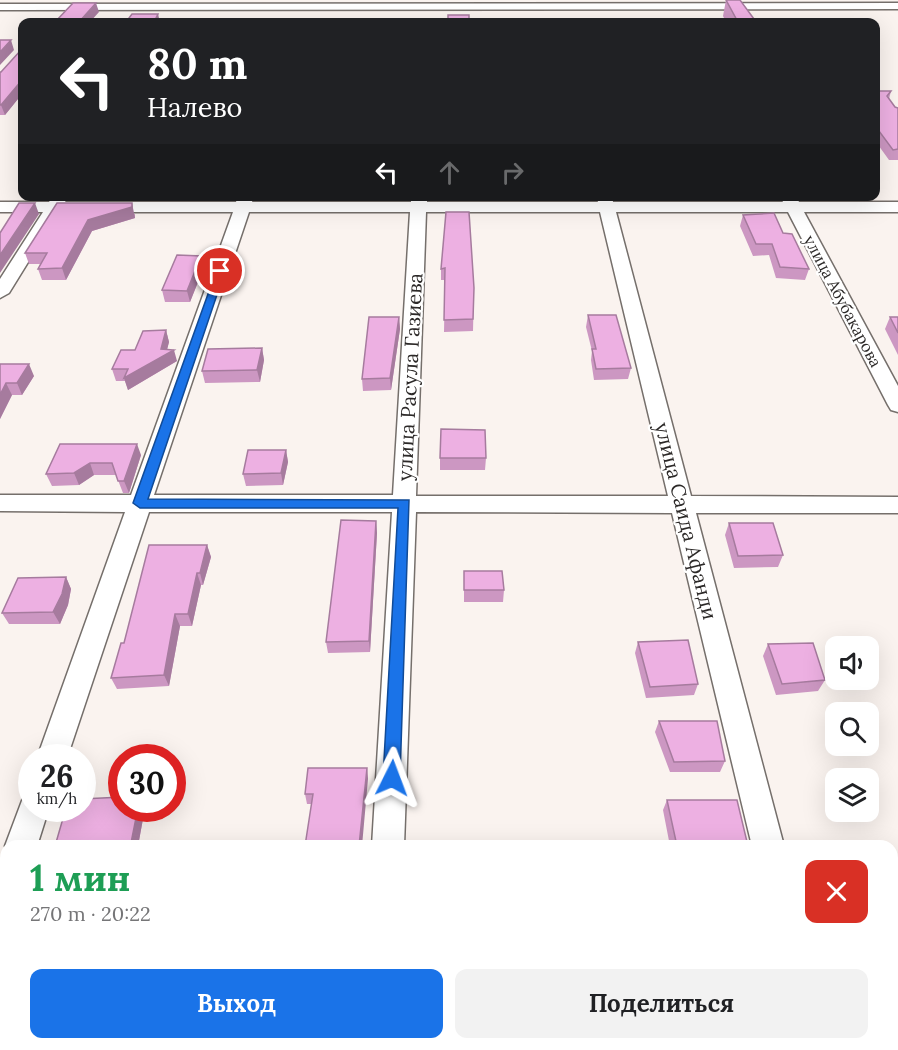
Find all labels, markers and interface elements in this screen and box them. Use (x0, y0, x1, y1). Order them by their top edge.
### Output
text: 80 m (147, 37, 247, 91)
icon: left (48, 42, 126, 120)
text: Налево (147, 90, 242, 124)
icon: left (370, 156, 403, 189)
icon: ahead (433, 156, 466, 189)
icon: right (496, 156, 529, 189)
street label: улица Абубакарова (800, 232, 886, 370)
pin (194, 245, 245, 296)
icon: arrive (203, 254, 236, 287)
street label: улица Расула Газиева (392, 272, 427, 482)
street label: улица Саида Афанди (650, 420, 723, 622)
map controls (825, 636, 879, 822)
button: sound (825, 636, 879, 690)
button: search (825, 702, 879, 756)
speed limit sign: 30 (108, 744, 186, 822)
position arrow (360, 746, 424, 810)
text: 26 (40, 757, 74, 795)
button: layers (825, 768, 879, 822)
text: km/h (37, 789, 77, 808)
text: 1 мин (30, 855, 131, 901)
button: close (805, 860, 868, 923)
text: 270 m · 20:22 (30, 901, 151, 926)
button: Выход (30, 969, 443, 1038)
button: Поделиться (455, 969, 868, 1038)

